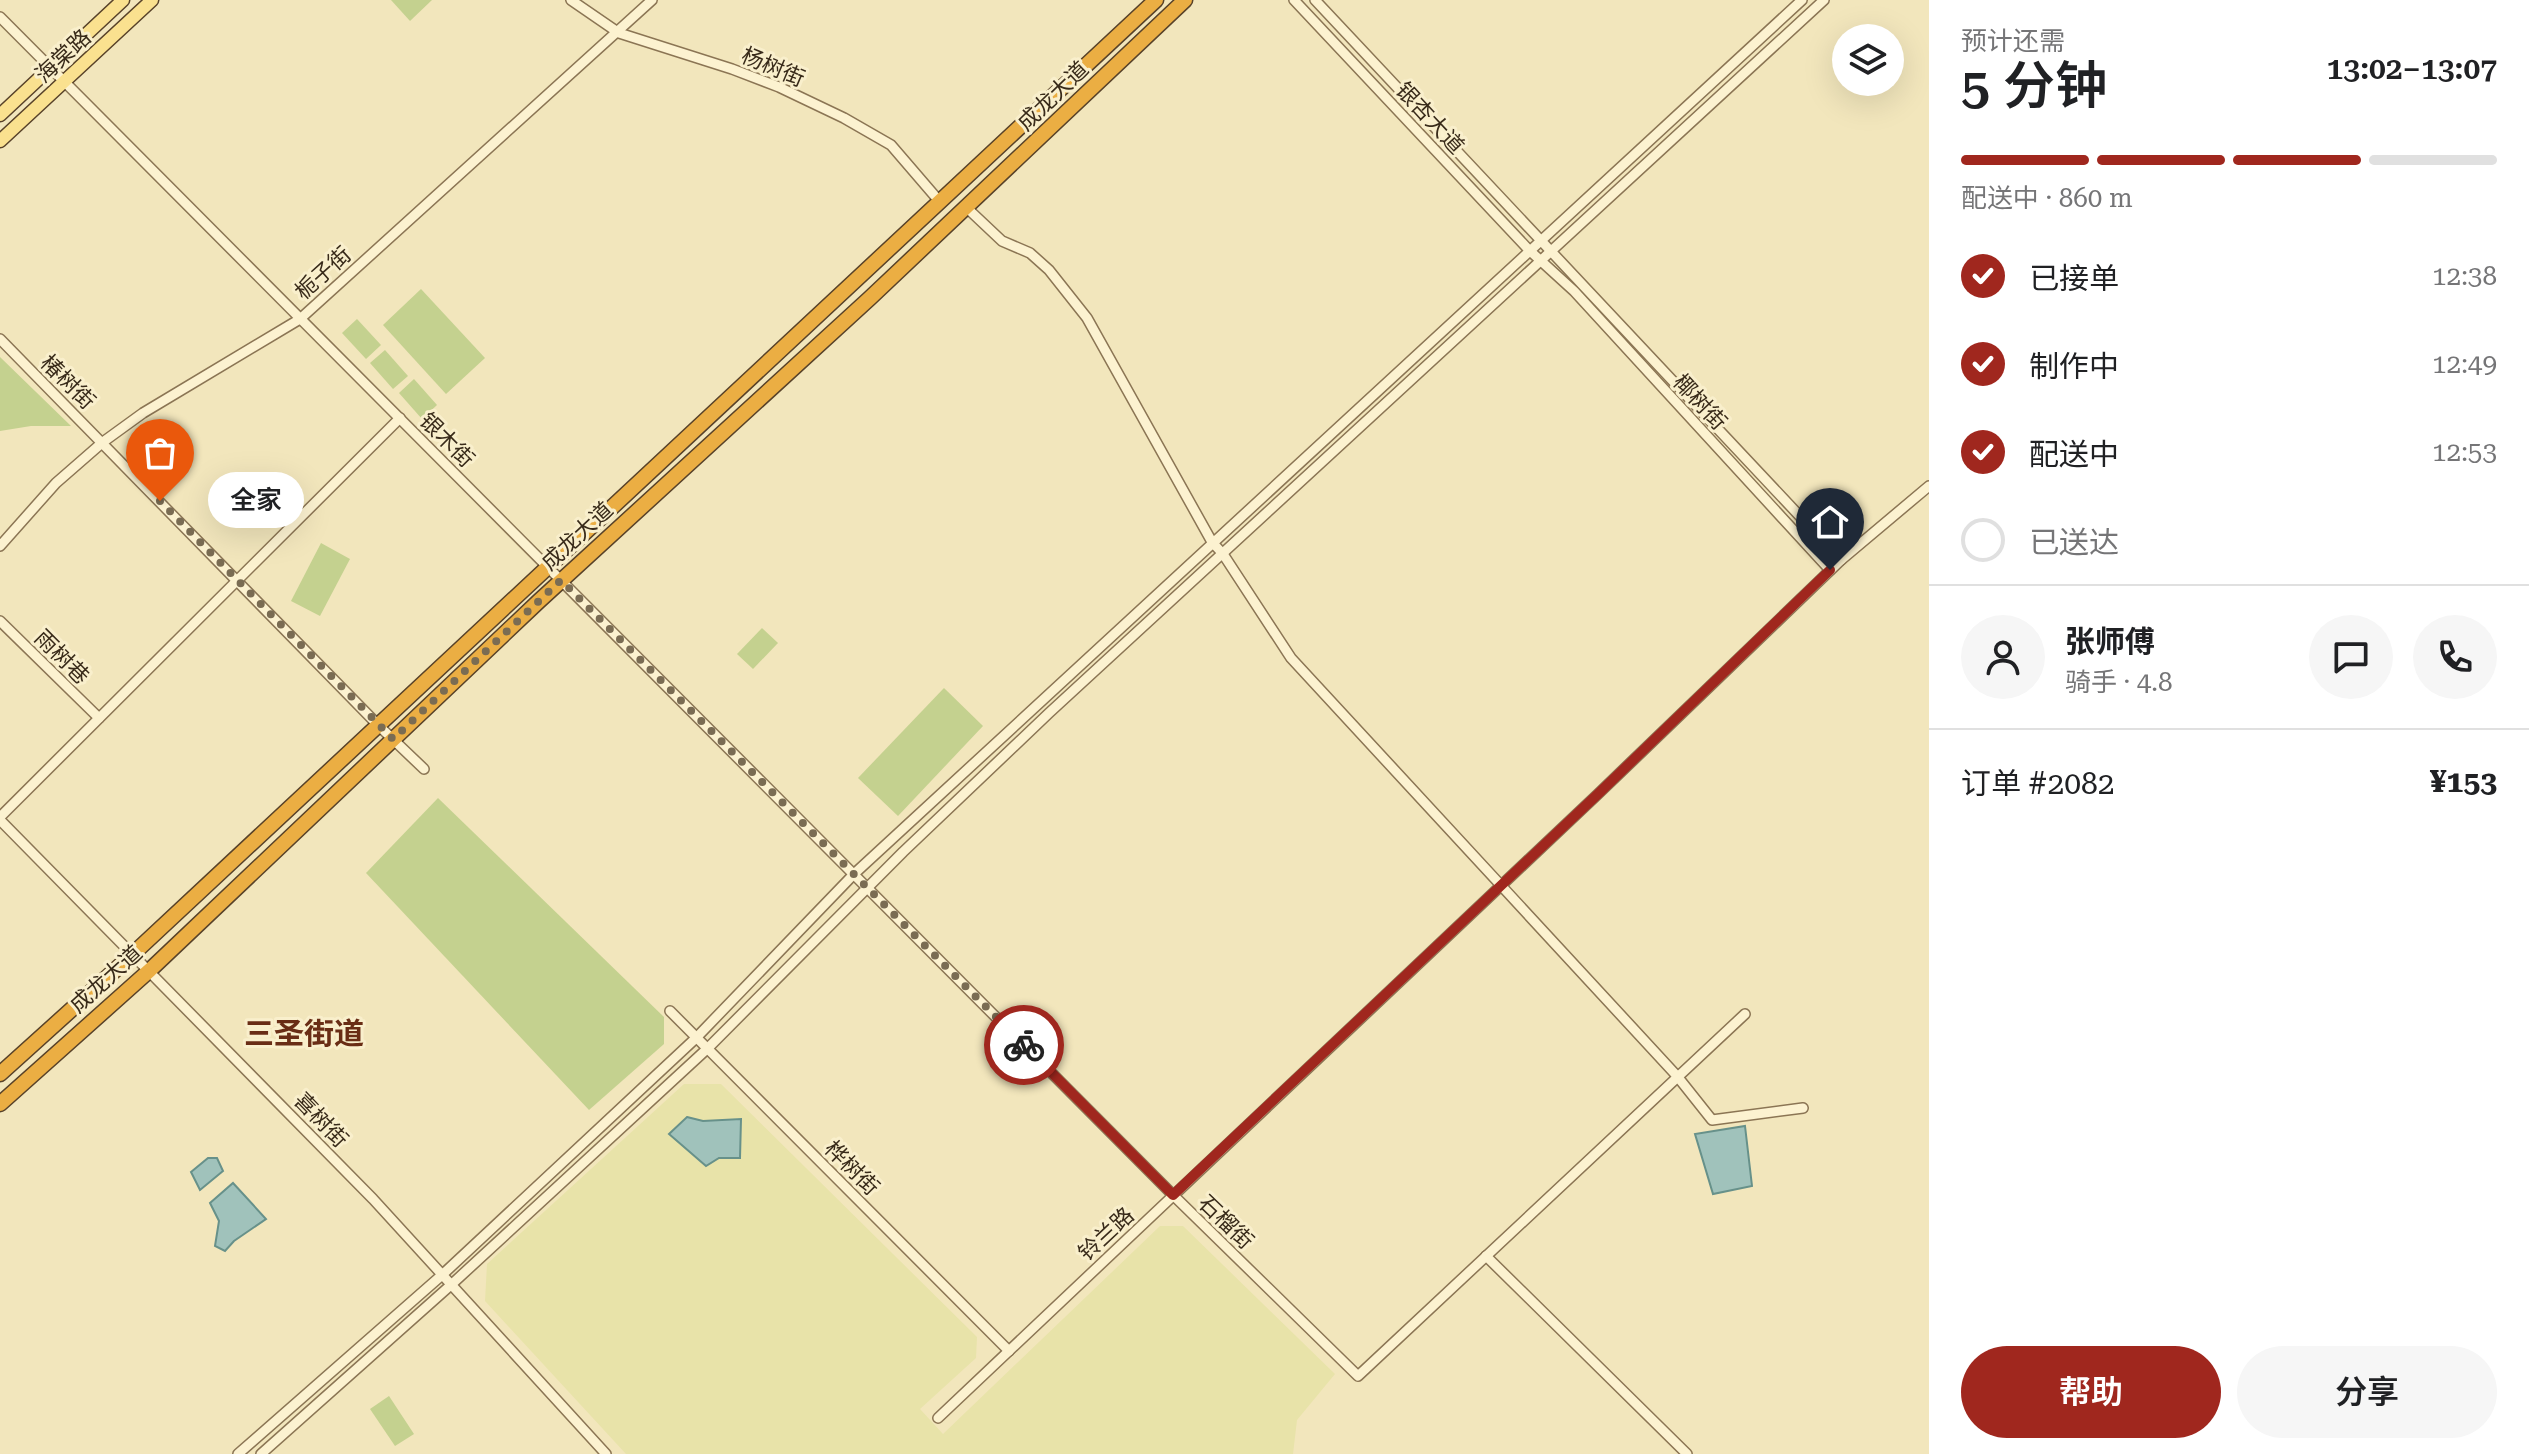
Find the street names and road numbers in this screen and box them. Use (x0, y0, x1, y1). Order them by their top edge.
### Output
street label: 海棠路 (30, 24, 96, 88)
street label: 杨树街 (738, 43, 808, 91)
street label: 成龙大道 (1013, 56, 1093, 136)
street label: 银杏大道 (1391, 77, 1469, 159)
street label: 栀子街 (290, 242, 356, 304)
street label: 椿树街 (36, 350, 100, 414)
street label: 椰树街 (1668, 369, 1732, 435)
street label: 银木街 (415, 408, 479, 472)
street label: 成龙大道 (536, 497, 618, 575)
street label: 雨树巷 (30, 625, 94, 689)
street label: 成龙大道 (65, 940, 147, 1018)
street label: 喜树街 (289, 1088, 353, 1152)
street label: 桦树街 (820, 1136, 884, 1200)
street label: 石榴街 (1194, 1190, 1258, 1254)
street label: 铃兰路 (1073, 1202, 1139, 1266)

